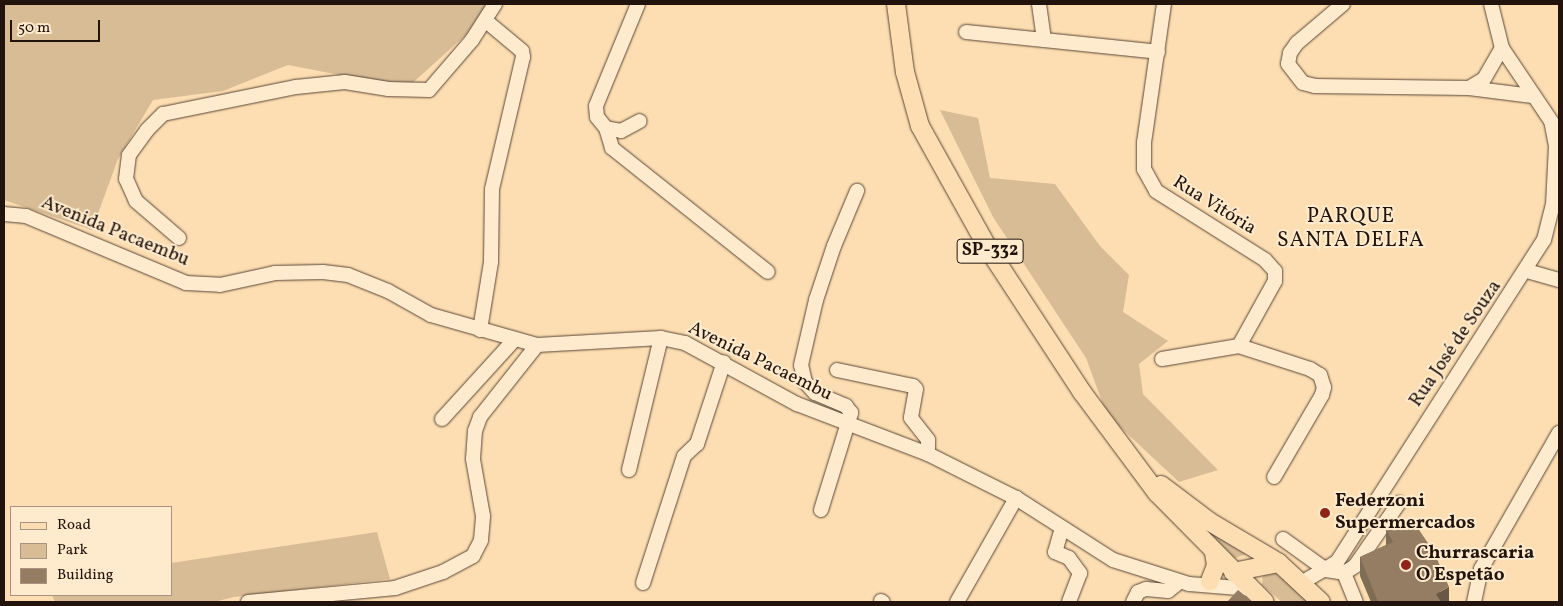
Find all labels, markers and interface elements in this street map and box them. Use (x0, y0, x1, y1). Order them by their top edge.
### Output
scale bar (12, 10, 102, 42)
text: 50 m (18, 18, 50, 39)
street label: Rua Vitória (1168, 171, 1260, 241)
street label: Avenida Pacaembu (38, 192, 192, 272)
district label: PARQUE SANTA DELFA (1276, 204, 1426, 254)
road number: SP-332 (956, 236, 1024, 266)
street label: Rua José de Souza (1405, 276, 1507, 412)
street label: Avenida Pacaembu (684, 317, 836, 407)
place label: Federzoni Supermercados (1335, 491, 1475, 535)
legend (10, 506, 172, 596)
marker: Federzoni Supermercados (1319, 507, 1331, 519)
text: Road (57, 515, 91, 536)
text: Park (57, 540, 88, 561)
place label: Churrascaria O Espetão (1416, 543, 1534, 587)
marker: Churrascaria O Espetão (1400, 559, 1412, 571)
text: Building (57, 565, 113, 586)

